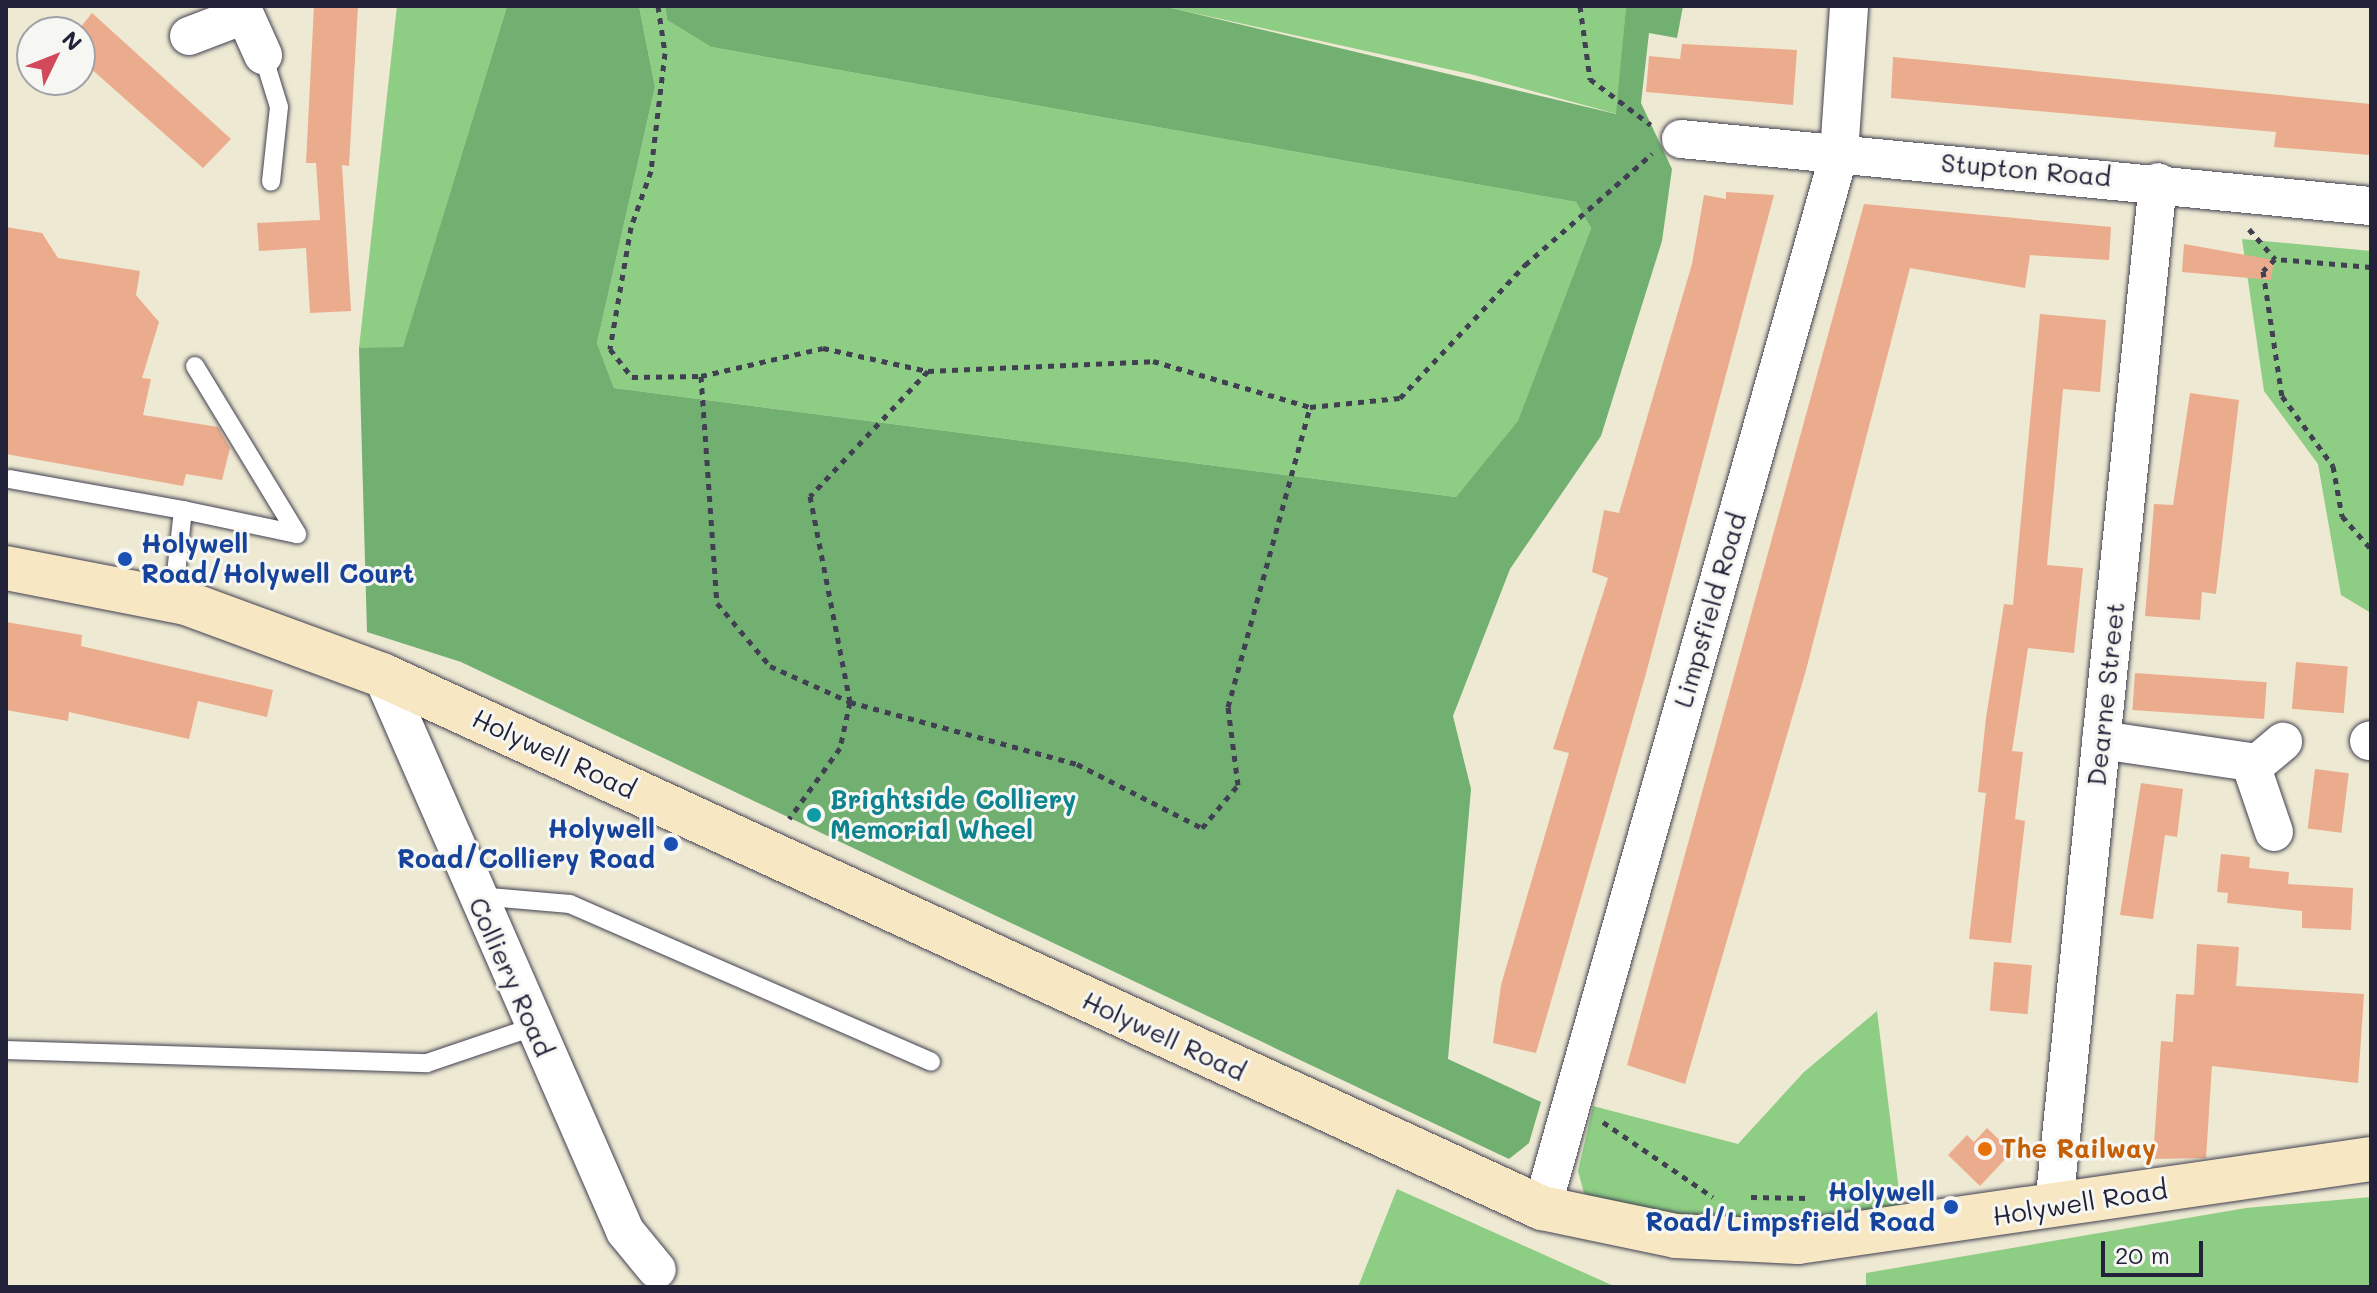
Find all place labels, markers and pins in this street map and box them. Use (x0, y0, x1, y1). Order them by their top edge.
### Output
place label: Holywell Road/Holywell Court (141, 528, 414, 590)
marker: Holywell Road/Holywell Court (116, 550, 134, 568)
place label: Brightside Colliery Memorial Wheel (830, 784, 1076, 846)
marker: Brightside Colliery Memorial Wheel (805, 806, 823, 824)
place label: Holywell Road/Colliery Road (397, 813, 655, 874)
marker: Holywell Road/Colliery Road (662, 835, 680, 853)
place label: The Railway (2001, 1133, 2156, 1165)
marker: The Railway (1976, 1140, 1994, 1158)
place label: Holywell Road/Limpsfield Road (1645, 1176, 1935, 1238)
marker: Holywell Road/Limpsfield Road (1942, 1198, 1960, 1216)

